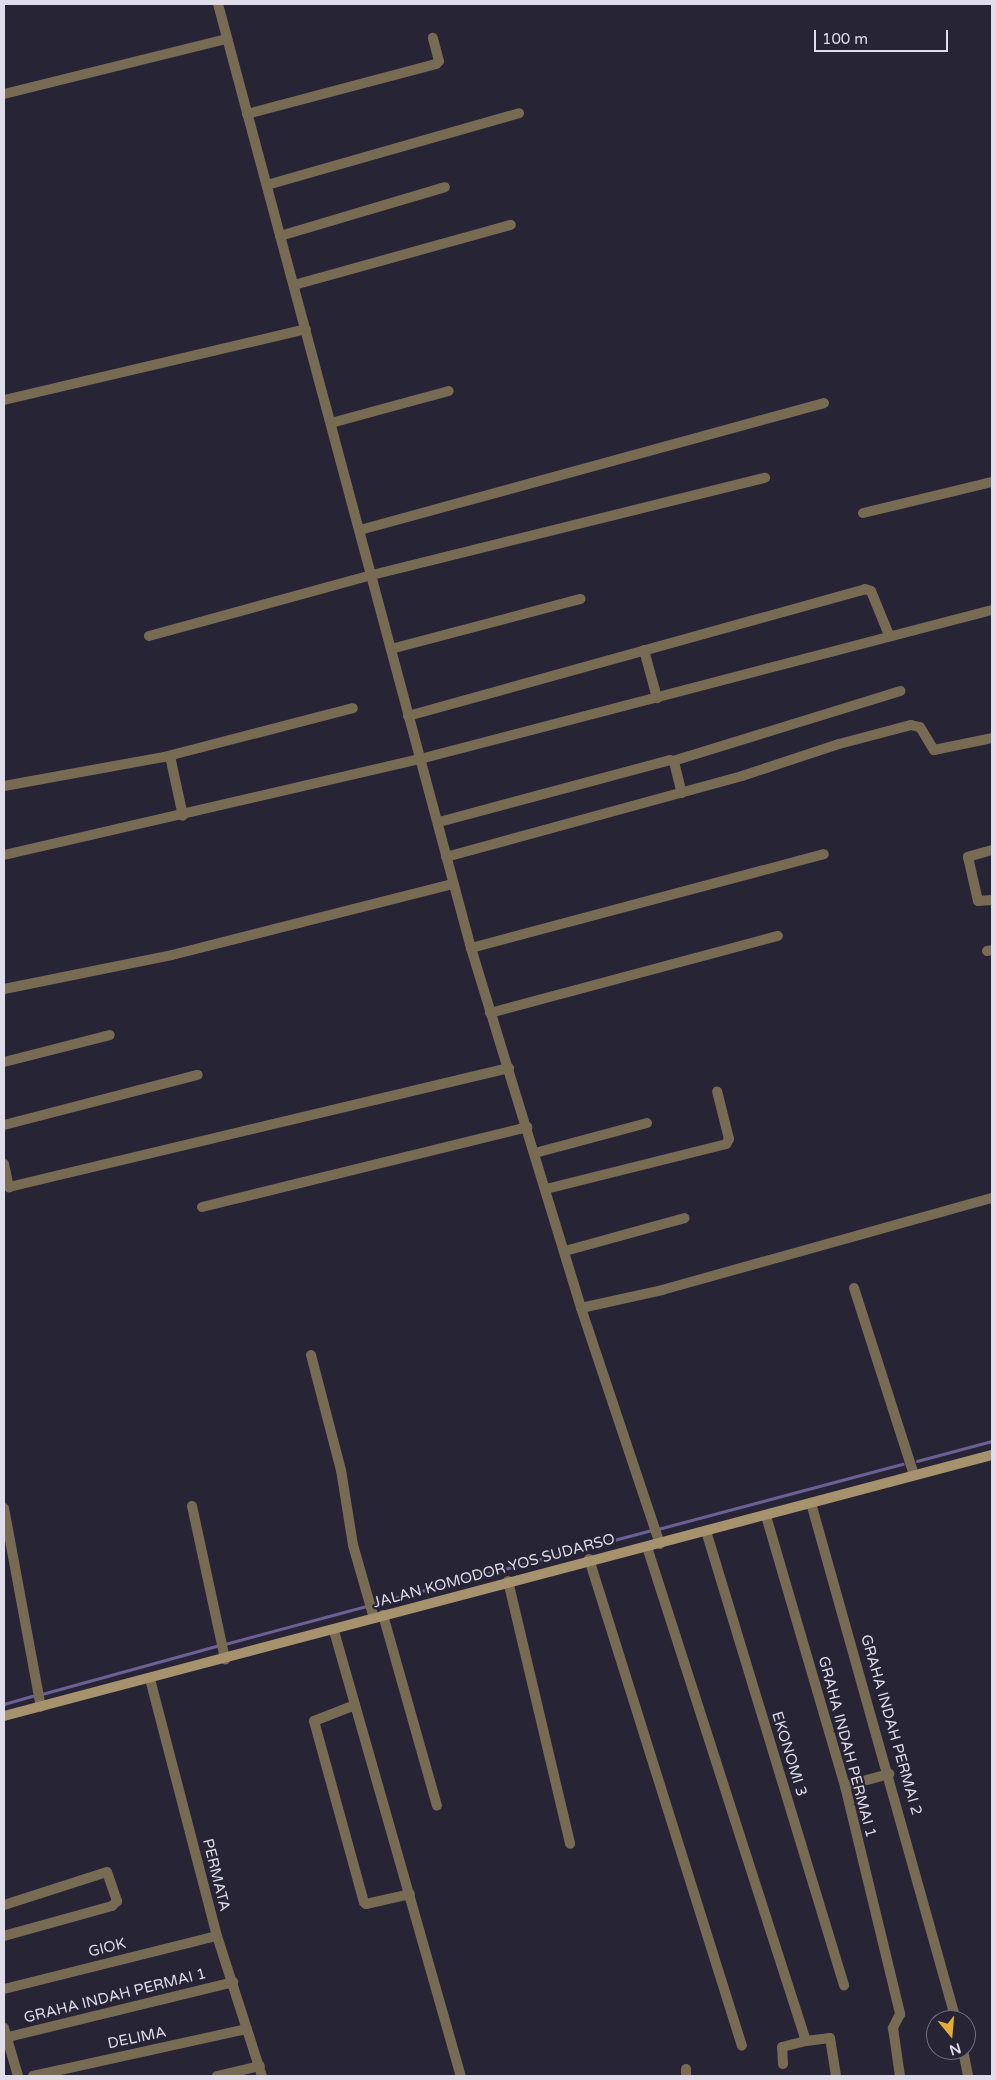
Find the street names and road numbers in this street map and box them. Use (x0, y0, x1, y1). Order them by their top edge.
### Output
street label: JALAN KOMODOR YOS SUDARSO (371, 1530, 617, 1612)
street label: GRAHA INDAH PERMAI 2 (857, 1633, 925, 1817)
street label: GRAHA INDAH PERMAI 1 (814, 1654, 880, 1840)
street label: EKONOMI 3 (768, 1709, 810, 1799)
street label: PERMATA (198, 1837, 234, 1913)
street label: GIOK (86, 1935, 128, 1961)
street label: GRAHA INDAH PERMAI 1 (22, 1965, 208, 2027)
street label: DELIMA (106, 2023, 168, 2053)

